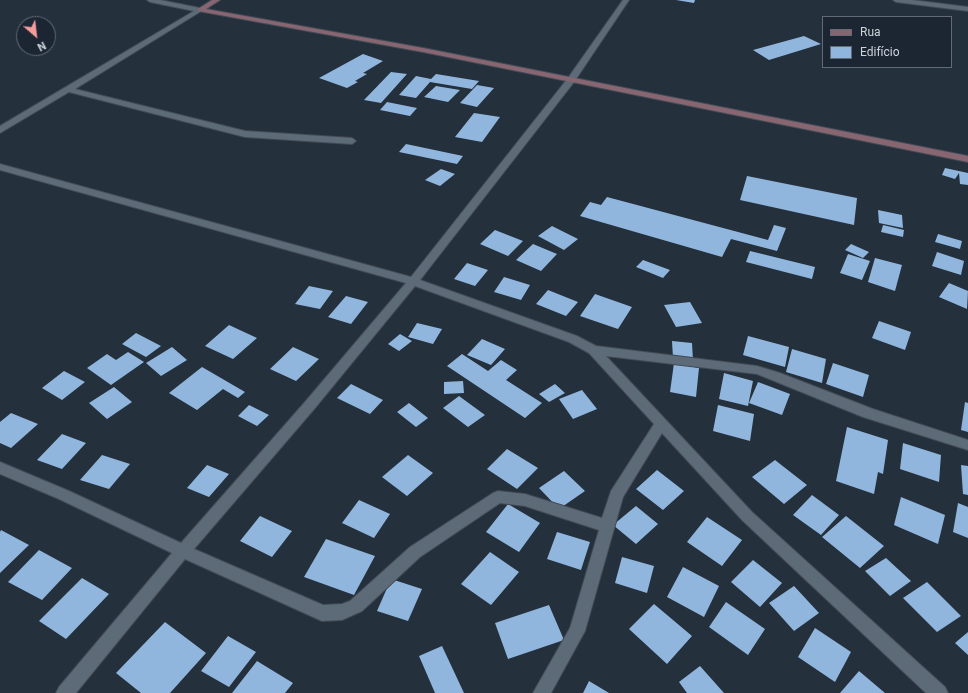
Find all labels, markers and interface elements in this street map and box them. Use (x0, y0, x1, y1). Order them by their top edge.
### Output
north arrow (16, 16, 56, 56)
legend (822, 16, 952, 68)
text: Rua (860, 25, 881, 39)
text: N (35, 39, 48, 54)
text: Edifício (860, 45, 900, 59)

